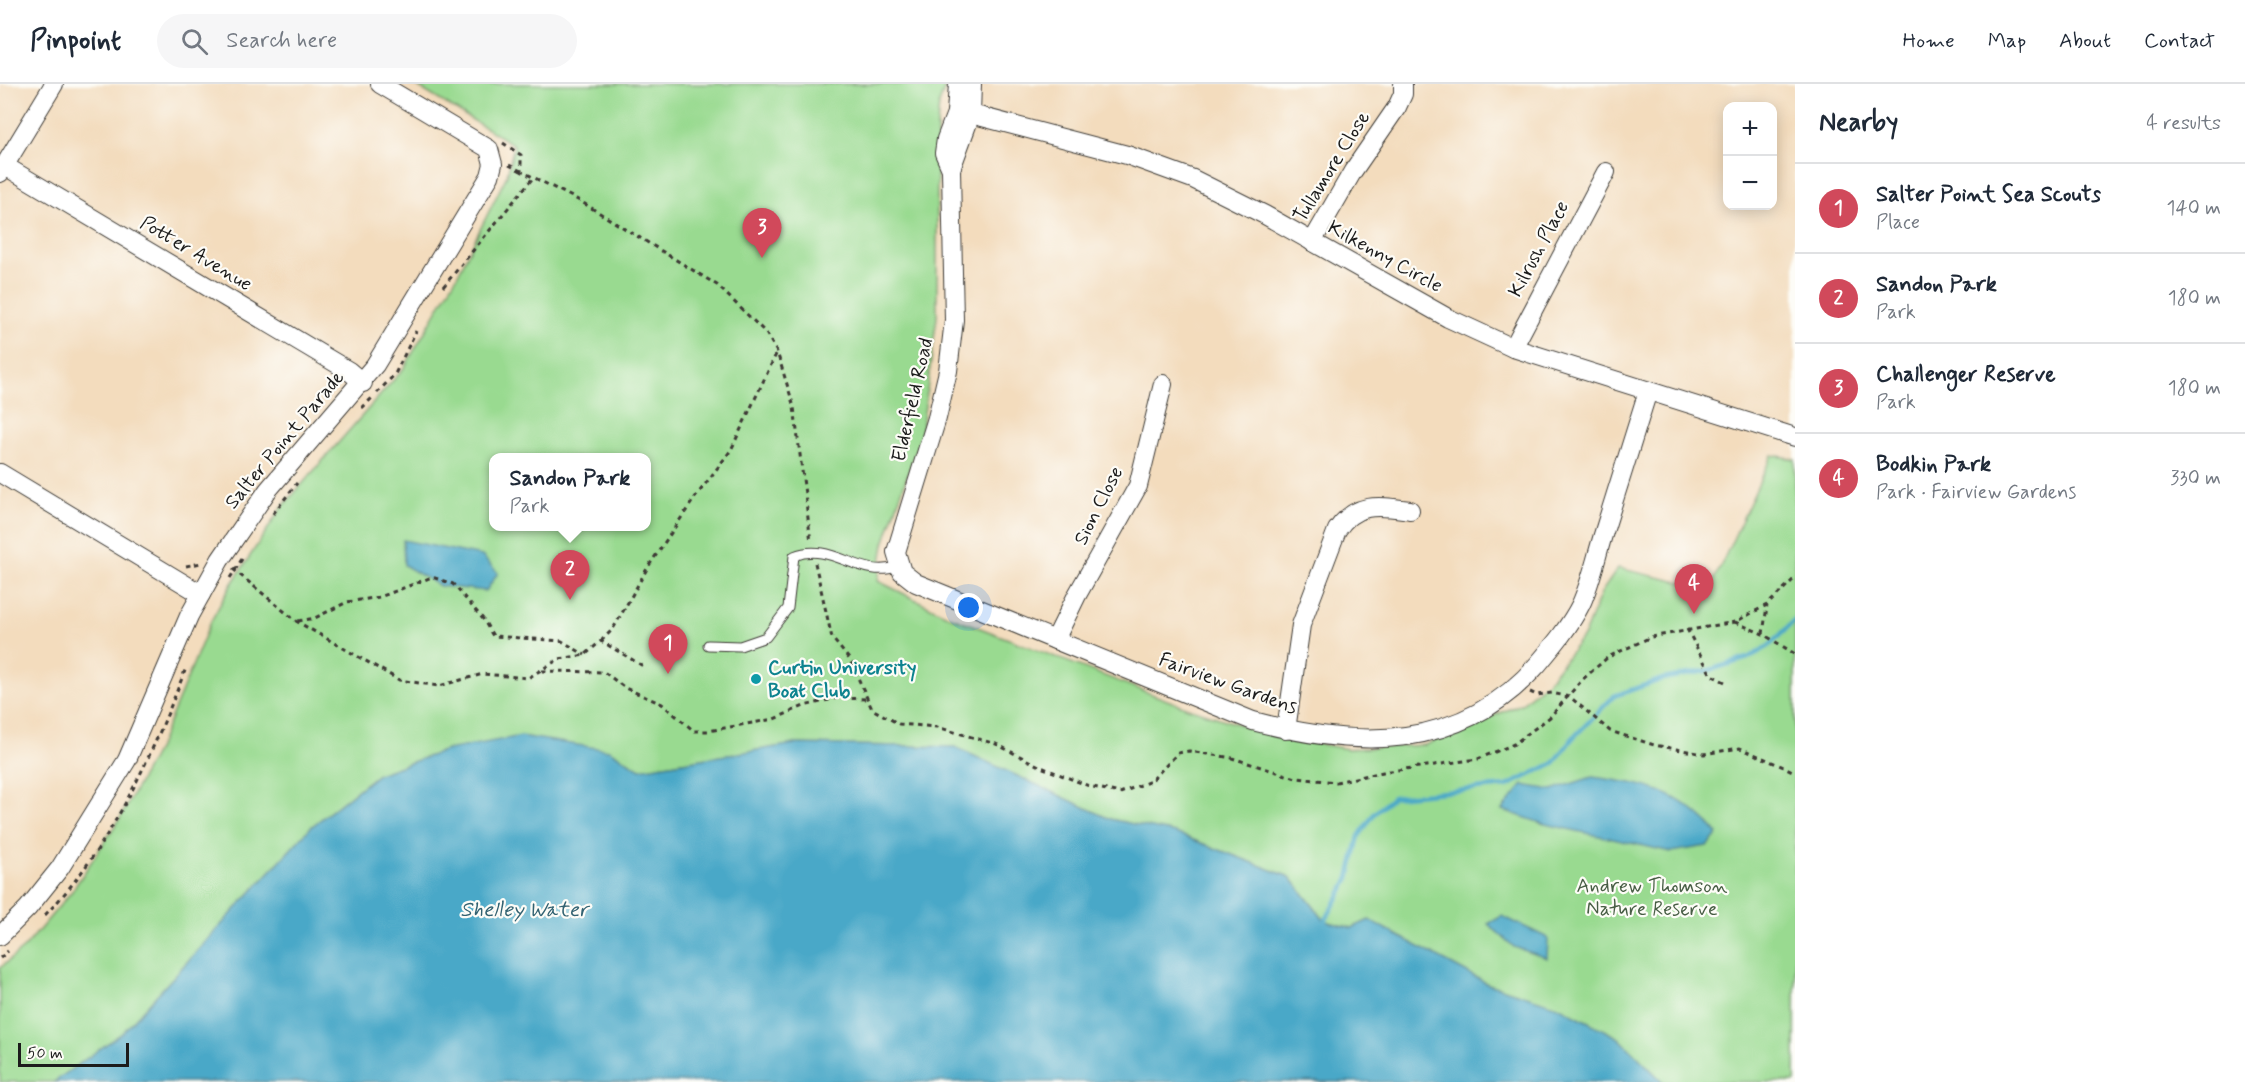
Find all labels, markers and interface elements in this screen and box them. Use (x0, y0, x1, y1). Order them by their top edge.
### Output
search box (157, 14, 577, 68)
text: Pinpoint (30, 23, 121, 60)
icon: search (178, 25, 211, 58)
text: Search here (226, 27, 337, 55)
text: Home (1903, 27, 1955, 55)
text: Map (1988, 27, 2026, 55)
text: About (2059, 27, 2111, 55)
text: Contact (2144, 27, 2215, 55)
map controls (1723, 102, 1777, 210)
button: + (1723, 102, 1777, 156)
street label: Tullamore Close (1287, 106, 1377, 228)
text: Nearby (1819, 106, 1898, 140)
text: 4 results (2146, 110, 2221, 137)
button: − (1723, 156, 1777, 210)
text: Salter Point Sea Scouts (1876, 181, 2101, 209)
text: 1 (1834, 195, 1843, 222)
text: 140 m (2167, 195, 2221, 222)
street label: Kilrush Place (1502, 196, 1576, 302)
pin: 3 (742, 208, 782, 258)
text: Place (1876, 209, 1920, 236)
street label: Potter Avenue (135, 210, 257, 298)
street label: Kilkenny Circle (1323, 214, 1447, 300)
text: Sandon Park (1876, 271, 1997, 299)
text: 2 (1834, 285, 1843, 312)
text: 180 m (2168, 285, 2221, 312)
text: Park (1876, 299, 1916, 326)
street label: Elderfield Road (886, 335, 940, 465)
text: Challenger Reserve (1876, 361, 2056, 389)
street label: Salter Point Parade (219, 365, 351, 515)
text: 3 (1834, 375, 1843, 402)
text: 180 m (2168, 375, 2221, 402)
text: Park (1876, 389, 1916, 416)
text: Bodkin Park (1876, 451, 1991, 479)
popup (489, 453, 651, 531)
street label: Sion Close (1068, 462, 1130, 550)
text: Sandon Park (510, 465, 630, 493)
text: 4 (1833, 465, 1844, 492)
text: 330 m (2170, 465, 2221, 492)
text: Park · Fairview Gardens (1876, 479, 2076, 506)
text: Park (510, 493, 549, 520)
pin: 2 (550, 550, 590, 600)
pin: 4 (1674, 564, 1714, 614)
your location (954, 593, 983, 622)
pin: 1 (648, 624, 688, 674)
street label: Fairview Gardens (1155, 646, 1301, 722)
place label: Curtin University Boat Club (768, 655, 916, 705)
marker: Curtin University Boat Club (749, 672, 763, 686)
park label: Andrew Thomson Nature Reserve (1576, 873, 1728, 923)
water label: Shelley Water (460, 896, 591, 924)
scale bar (18, 1040, 129, 1068)
text: 50 m (27, 1043, 63, 1064)

